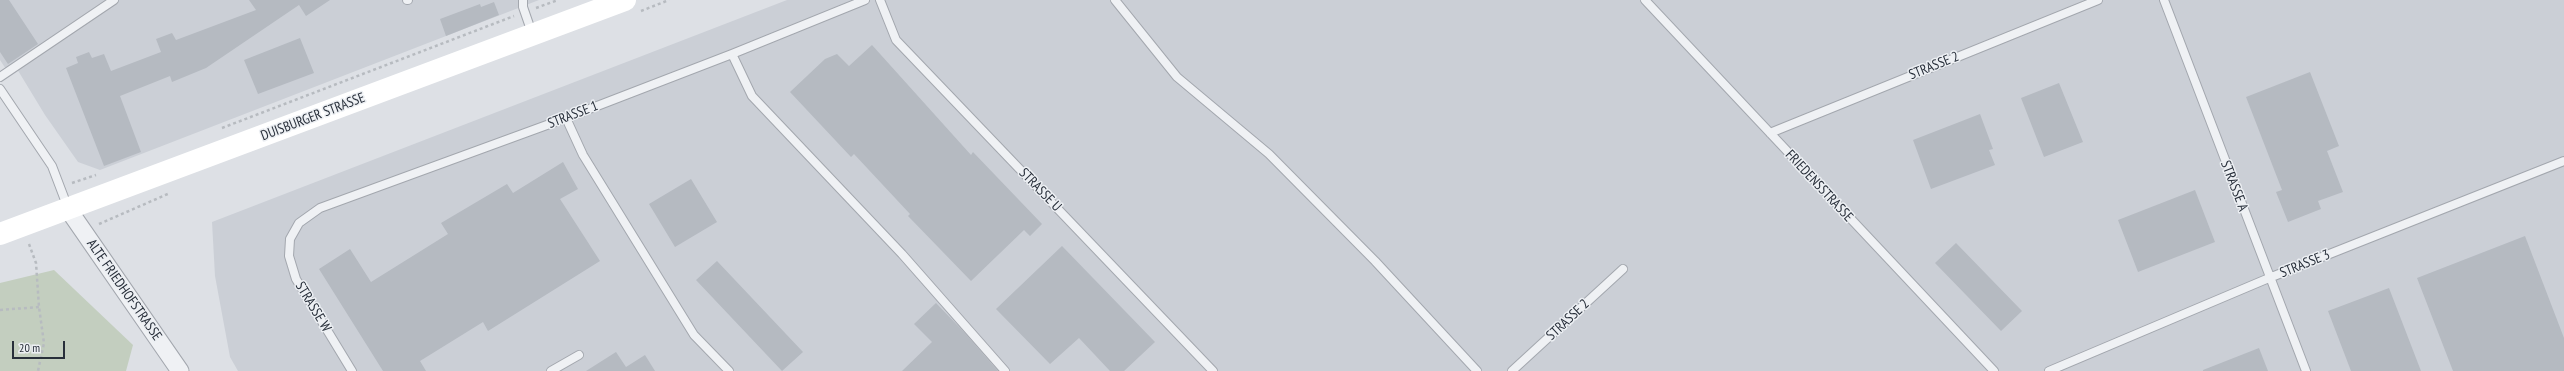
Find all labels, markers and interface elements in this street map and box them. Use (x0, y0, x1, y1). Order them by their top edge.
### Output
street label: STRASSE 2 (1907, 48, 1961, 84)
street label: DUISBURGER STRASSE (259, 89, 367, 145)
street label: STRASSE 1 (545, 98, 601, 132)
street label: FRIEDENSSTRASSE (1782, 147, 1856, 225)
street label: STRASSE A (2217, 158, 2251, 214)
street label: STRASSE U (1015, 165, 1065, 215)
street label: ALTE FRIEDHOFSTRASSE (83, 236, 165, 344)
street label: STRASSE 3 (2278, 246, 2332, 282)
street label: STRASSE W (291, 279, 335, 335)
street label: STRASSE 2 (1543, 296, 1593, 344)
scale bar (14, 333, 67, 359)
text: 20 m (19, 340, 40, 355)

